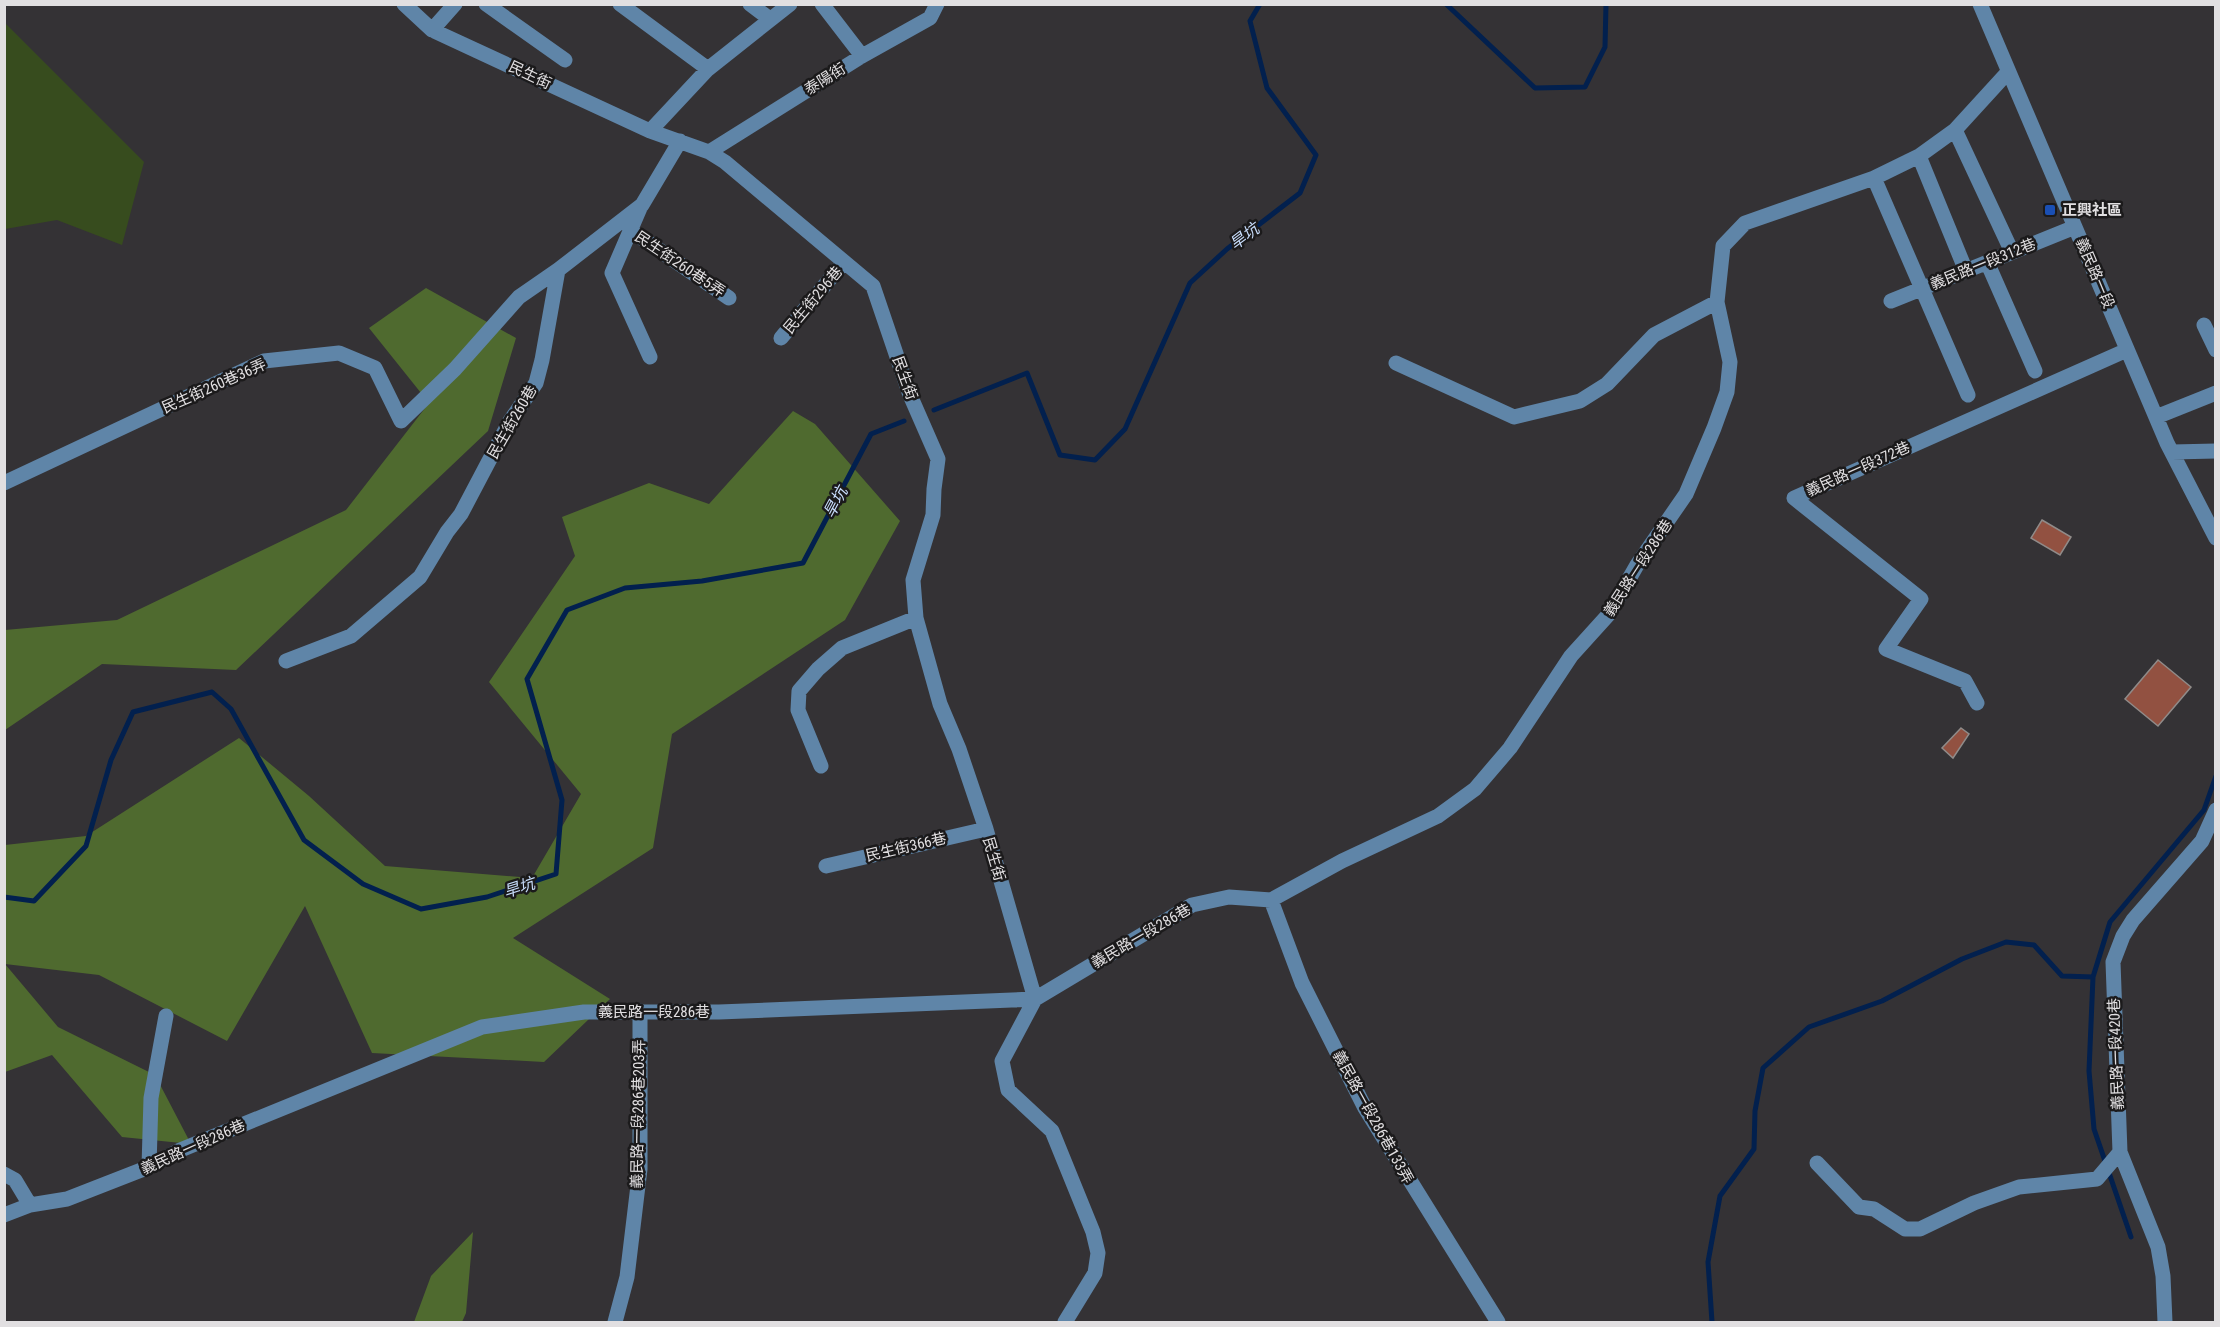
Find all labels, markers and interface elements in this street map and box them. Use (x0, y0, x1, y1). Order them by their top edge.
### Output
street label: 民生街 (506, 57, 554, 93)
street label: 泰陽街 (801, 59, 849, 99)
place label: 正興社區 (2062, 201, 2122, 219)
marker: 正興社區 (2043, 203, 2057, 217)
water label: 旱坑 (1226, 218, 1264, 254)
street label: 民生街260巷5弄 (632, 227, 728, 301)
street label: 義民路一段312巷 (1928, 235, 2038, 293)
street label: 義民路一段 (2072, 235, 2118, 311)
street label: 民生街296巷 (780, 263, 846, 337)
street label: 民生街 (889, 354, 921, 402)
street label: 民生街260巷36弄 (159, 355, 269, 417)
street label: 民生街260巷 (484, 382, 540, 462)
street label: 義民路一段372巷 (1803, 438, 1913, 500)
water label: 旱坑 (820, 482, 852, 521)
street label: 義民路一段286巷 (1600, 516, 1676, 620)
street label: 民生街366巷 (864, 829, 948, 865)
street label: 民生街 (979, 835, 1009, 883)
water label: 旱坑 (501, 873, 539, 901)
street label: 義民路一段286巷 (1088, 900, 1194, 972)
street label: 義民路一段420巷 (2105, 998, 2127, 1110)
street label: 義民路一段286巷 (598, 1003, 710, 1021)
street label: 義民路一段286巷203弄 (628, 1039, 648, 1189)
street label: 義民路一段286巷133弄 (1329, 1047, 1417, 1187)
street label: 義民路一段286巷 (138, 1116, 248, 1178)

